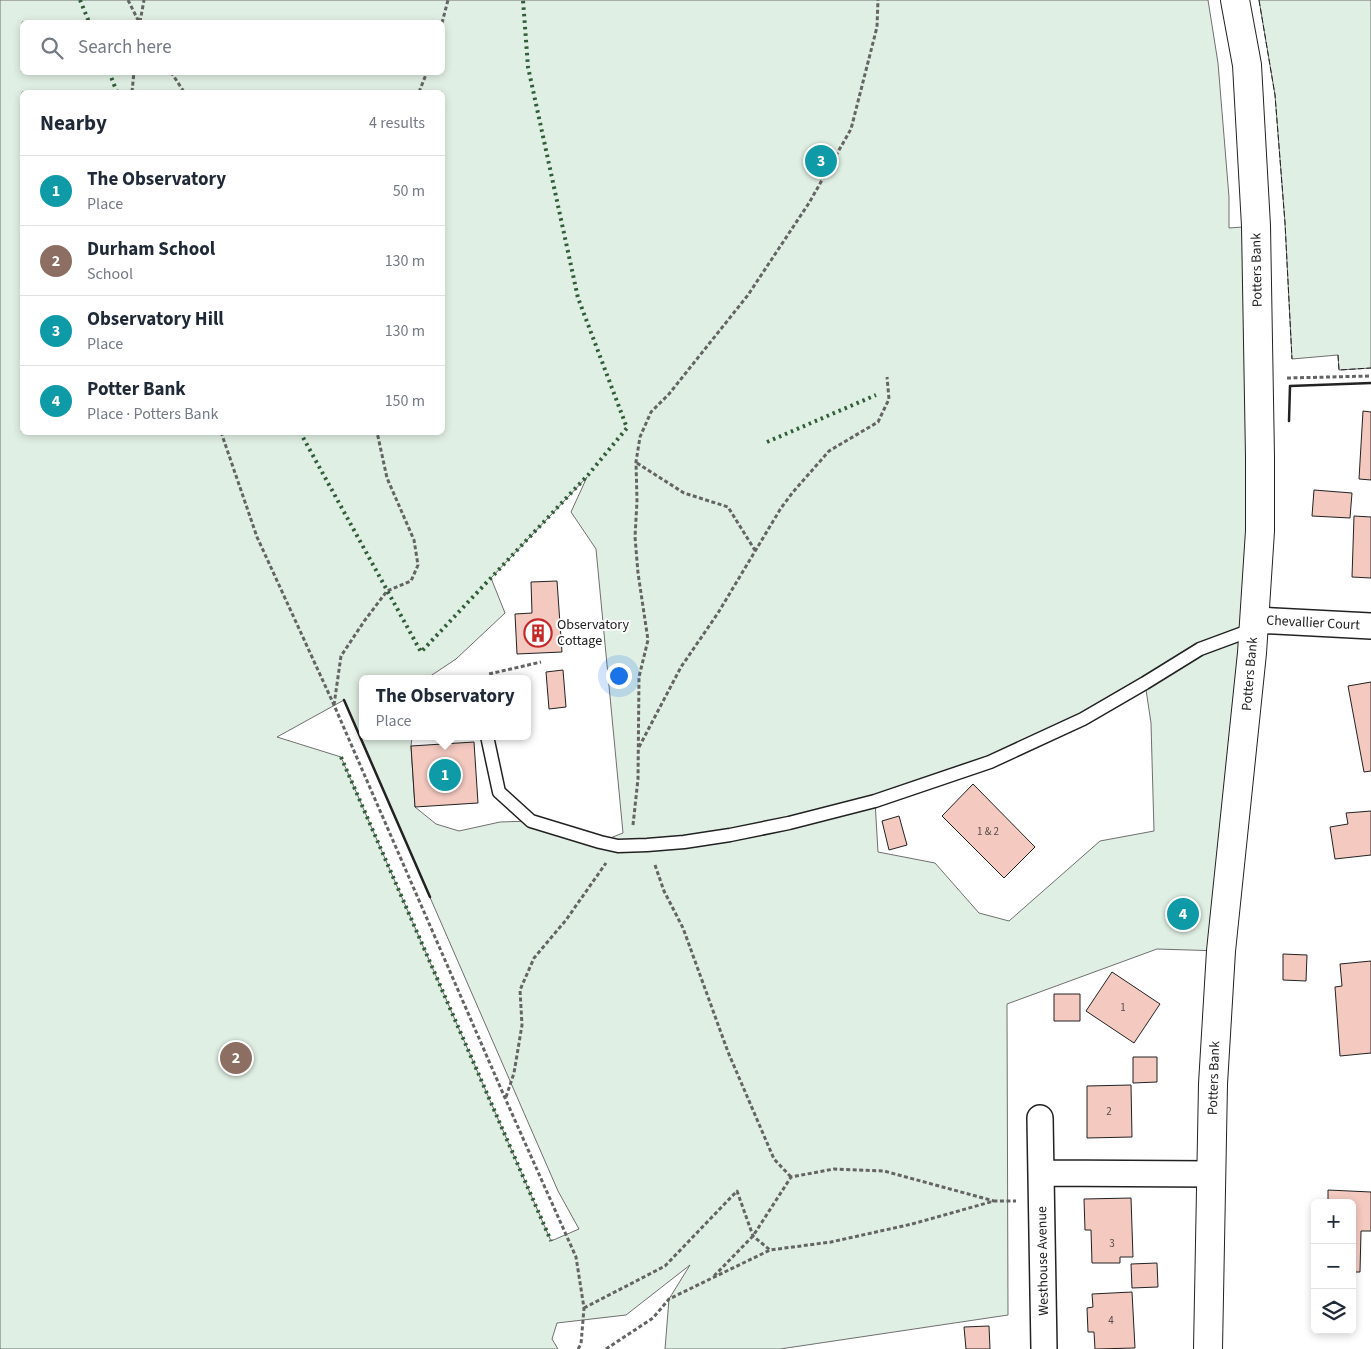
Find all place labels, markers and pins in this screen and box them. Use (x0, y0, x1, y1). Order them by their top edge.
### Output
pin: 3 (805, 142, 837, 180)
place label: Observatory Cottage (557, 615, 629, 651)
building icon: Observatory Cottage (523, 618, 553, 648)
pin: 1 (429, 756, 461, 794)
pin: 4 (1167, 895, 1199, 933)
pin: 2 (220, 1039, 252, 1077)

